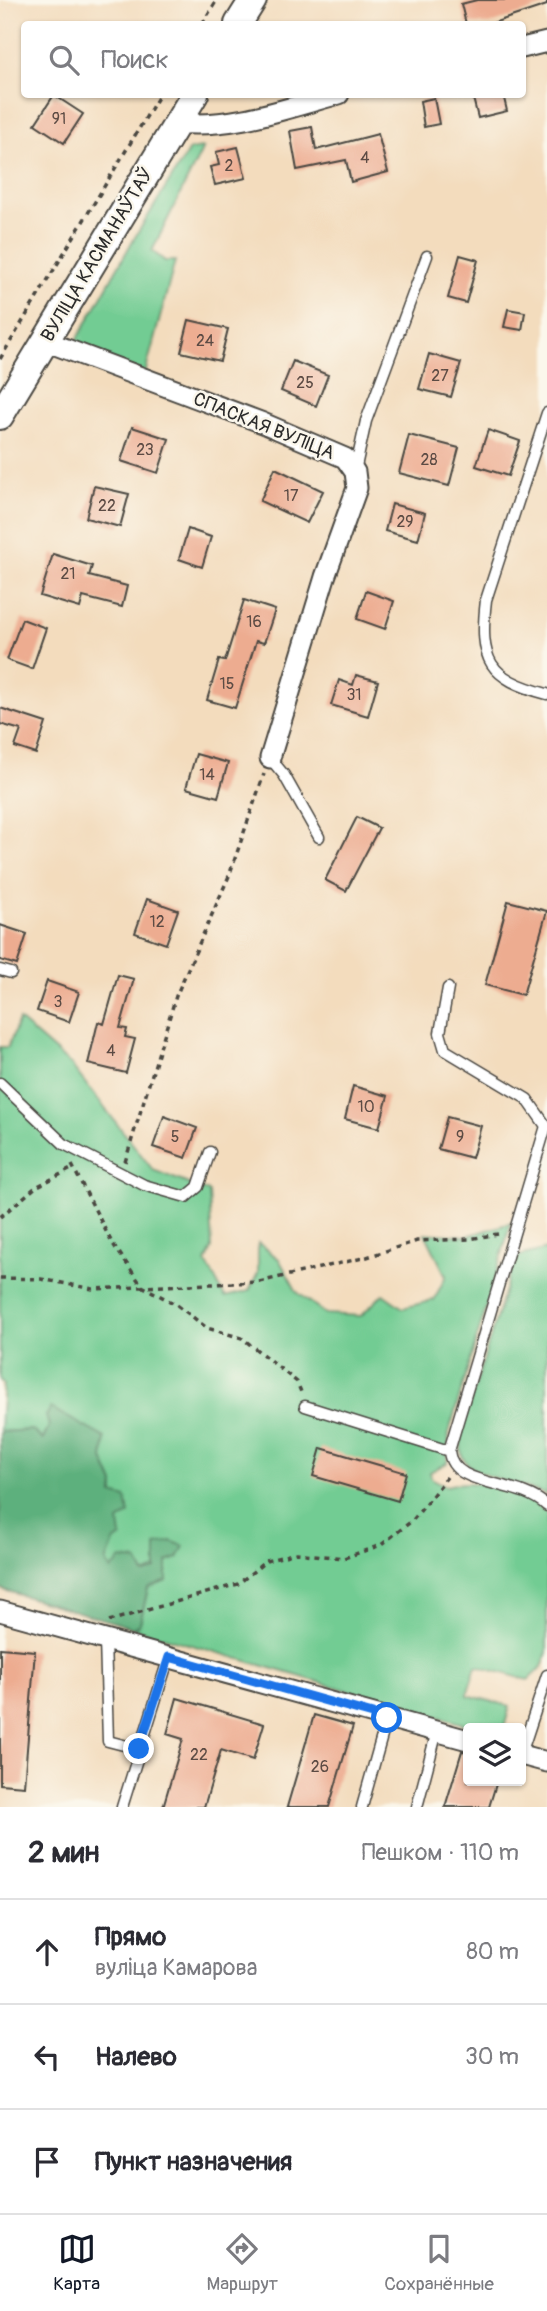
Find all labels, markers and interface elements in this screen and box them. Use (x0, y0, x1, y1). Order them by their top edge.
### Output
search box (21, 21, 526, 98)
icon: search (45, 41, 83, 79)
text: Поиск (101, 44, 169, 76)
house number: 91 (52, 109, 66, 129)
house number: 4 (360, 148, 370, 168)
house number: 2 (225, 156, 234, 176)
street label: ВУЛІЦА КАСМАНАЎТАЎ (36, 163, 159, 346)
house number: 24 (196, 331, 214, 351)
house number: 27 (431, 366, 449, 386)
house number: 25 (296, 373, 314, 393)
street label: СПАСКАЯ ВУЛІЦА (190, 387, 338, 465)
house number: 23 (136, 440, 154, 460)
house number: 28 (420, 450, 438, 470)
house number: 17 (284, 486, 299, 506)
house number: 22 (98, 496, 116, 516)
house number: 29 (396, 512, 414, 532)
house number: 21 (60, 564, 76, 584)
house number: 16 (246, 612, 262, 632)
house number: 15 (220, 674, 234, 694)
house number: 31 (346, 685, 362, 705)
house number: 14 (199, 765, 215, 785)
house number: 12 (149, 912, 165, 932)
house number: 3 (54, 992, 63, 1012)
house number: 4 (106, 1041, 116, 1061)
house number: 10 (357, 1097, 375, 1117)
house number: 5 (171, 1127, 179, 1147)
house number: 9 (456, 1127, 464, 1147)
route start (371, 1702, 402, 1733)
map controls (463, 1723, 526, 1786)
button: layers (463, 1723, 526, 1786)
route end (123, 1733, 154, 1764)
house number: 22 (190, 1745, 208, 1765)
house number: 26 (311, 1757, 329, 1777)
text: 2 мин (28, 1834, 99, 1871)
text: Пешком · 110 m (362, 1838, 519, 1867)
text: Прямо (95, 1921, 166, 1953)
icon: ahead (28, 1933, 66, 1971)
text: 80 m (466, 1937, 519, 1966)
text: вуліца Камарова (95, 1953, 257, 1982)
icon: left (28, 2038, 66, 2076)
text: Налево (95, 2041, 177, 2073)
text: 30 m (465, 2042, 519, 2071)
icon: arrive (28, 2143, 66, 2181)
text: Пункт назначения (95, 2146, 292, 2178)
tab: Карта (53, 2230, 100, 2296)
tab: Маршрут (206, 2230, 278, 2296)
tab: Сохранённые (384, 2230, 494, 2296)

